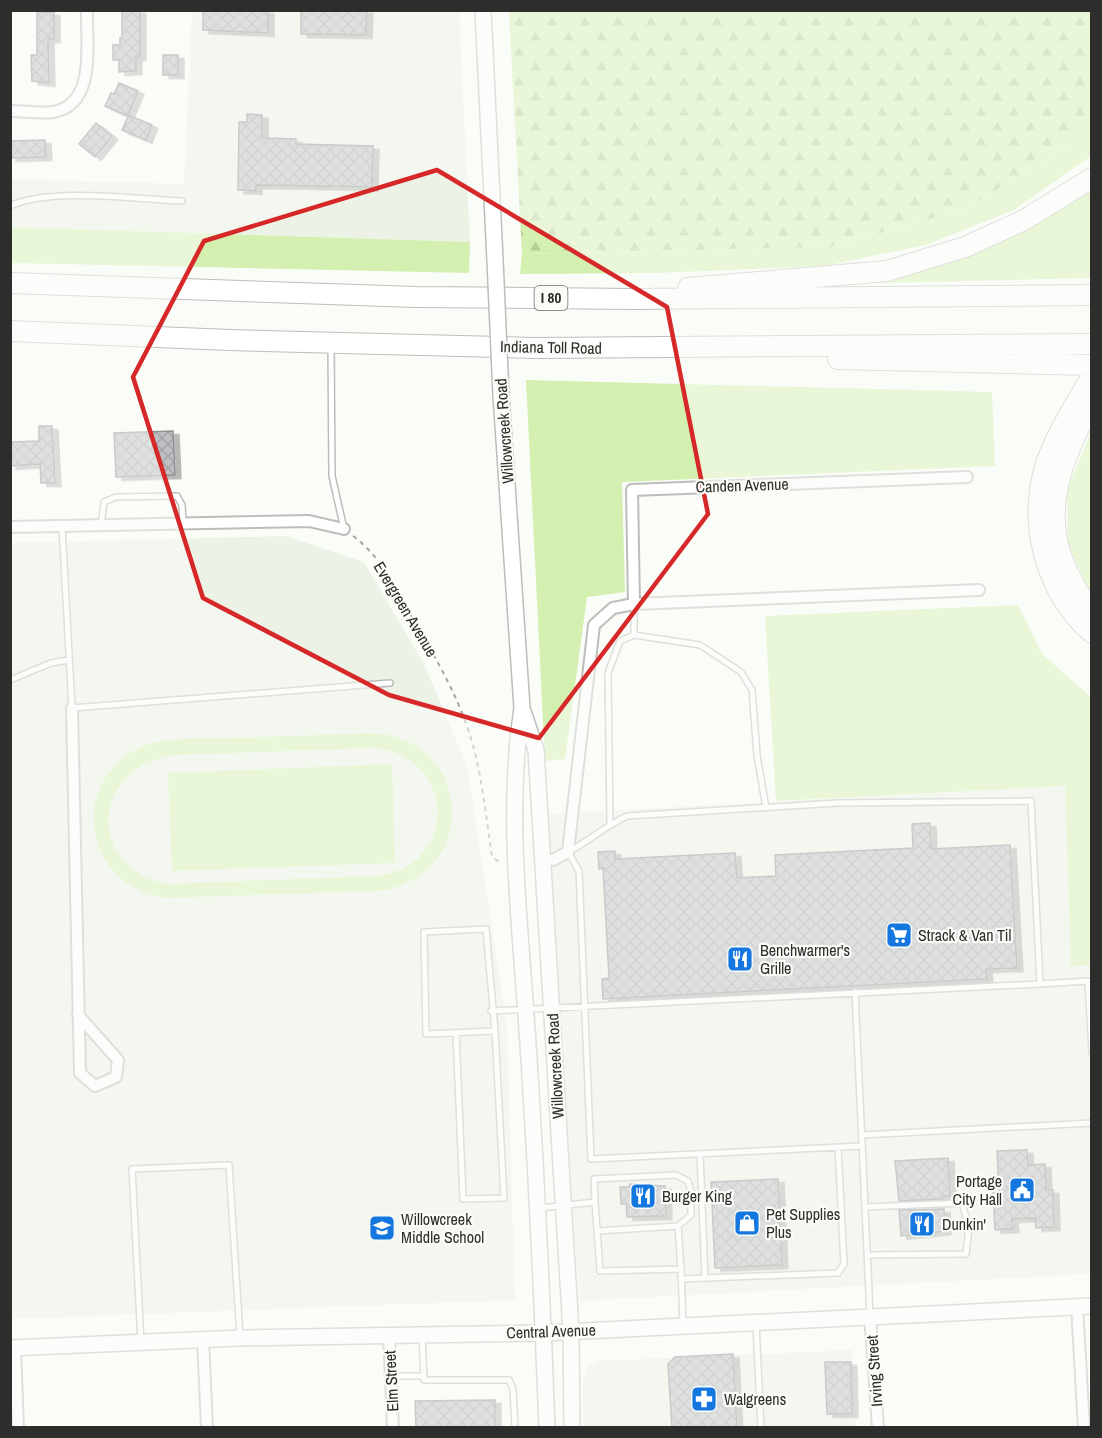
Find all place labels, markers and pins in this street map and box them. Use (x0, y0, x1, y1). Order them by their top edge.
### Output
supermarket icon: Strack & Van Til (884, 920, 914, 950)
place label: Strack & Van Til (918, 924, 1011, 946)
place label: Benchwarmer's Grille (760, 939, 850, 979)
restaurant icon: Benchwarmer's Grille (725, 944, 755, 974)
place label: Portage City Hall (952, 1170, 1002, 1210)
public building icon: Portage City Hall (1007, 1175, 1037, 1205)
restaurant icon: Burger King (628, 1181, 658, 1211)
place label: Burger King (662, 1185, 733, 1207)
place label: Pet Supplies Plus (766, 1203, 840, 1243)
place label: Willowcreek Middle School (401, 1208, 484, 1248)
shop icon: Pet Supplies Plus (732, 1208, 762, 1238)
restaurant icon: Dunkin' (907, 1209, 937, 1239)
school or university icon: Willowcreek Middle School (367, 1213, 397, 1243)
place label: Dunkin' (942, 1213, 986, 1235)
pharmacy icon: Walgreens (689, 1384, 719, 1414)
place label: Walgreens (724, 1388, 786, 1410)

